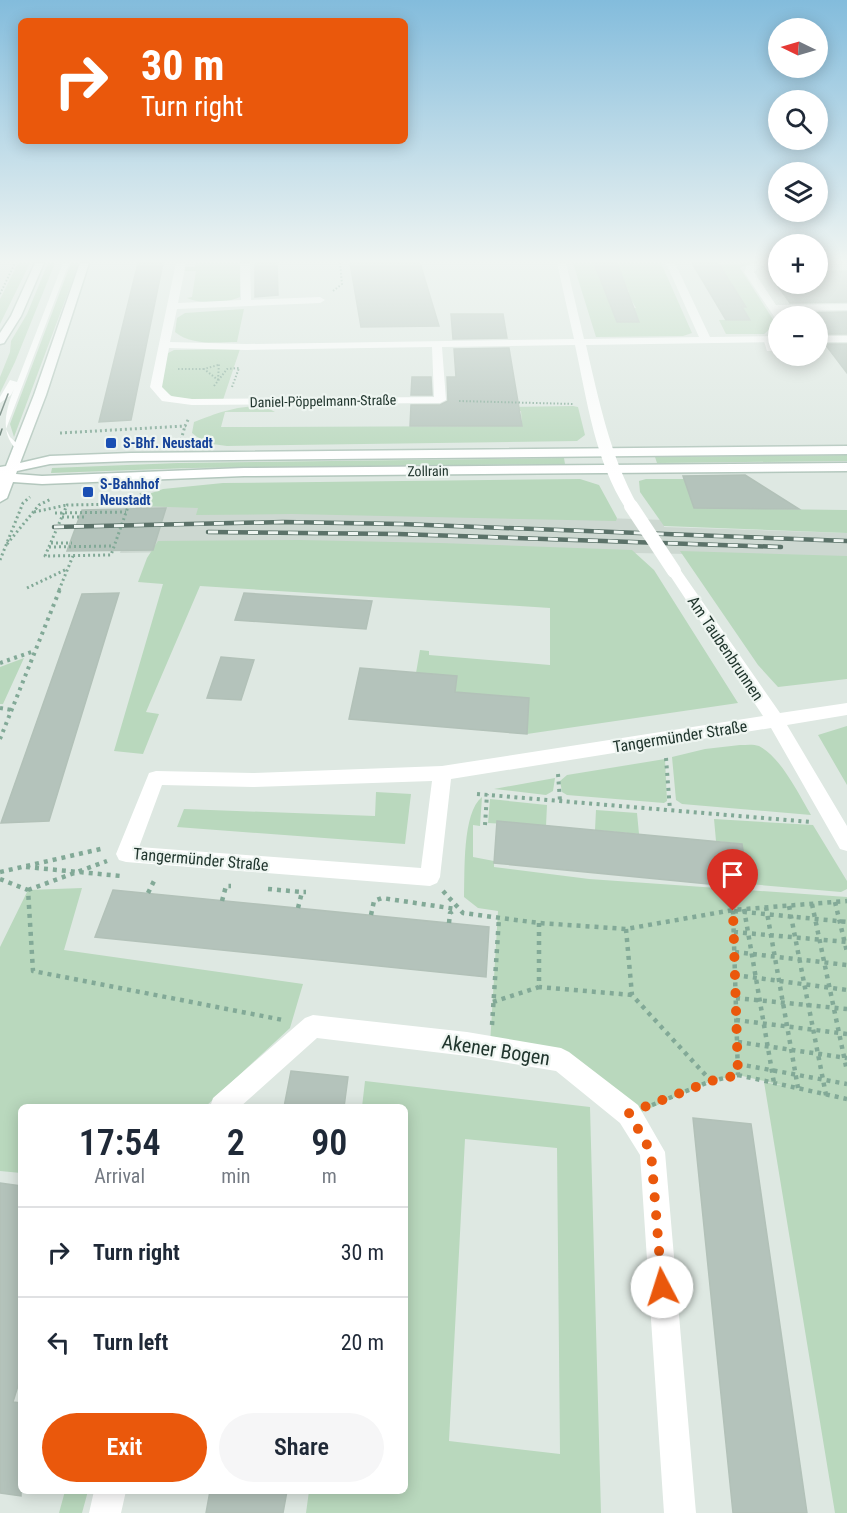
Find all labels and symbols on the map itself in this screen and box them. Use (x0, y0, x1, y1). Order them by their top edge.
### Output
north arrow (768, 18, 828, 78)
street label: Daniel-Pöppelmann-Straße (250, 392, 397, 410)
place label: S-Bhf. Neustadt (123, 435, 213, 451)
marker: S-Bhf. Neustadt (104, 436, 118, 450)
street label: Zollrain (407, 463, 449, 479)
place label: S-Bahnhof Neustadt (100, 476, 160, 508)
marker: S-Bahnhof Neustadt (81, 485, 95, 499)
street label: Am Taubenbrunnen (684, 592, 768, 704)
street label: Tangermünder Straße (612, 716, 749, 756)
street label: Tangermünder Straße (133, 844, 269, 875)
pin (707, 849, 758, 911)
street label: Akener Bogen (440, 1030, 552, 1070)
position arrow (630, 1255, 694, 1319)

